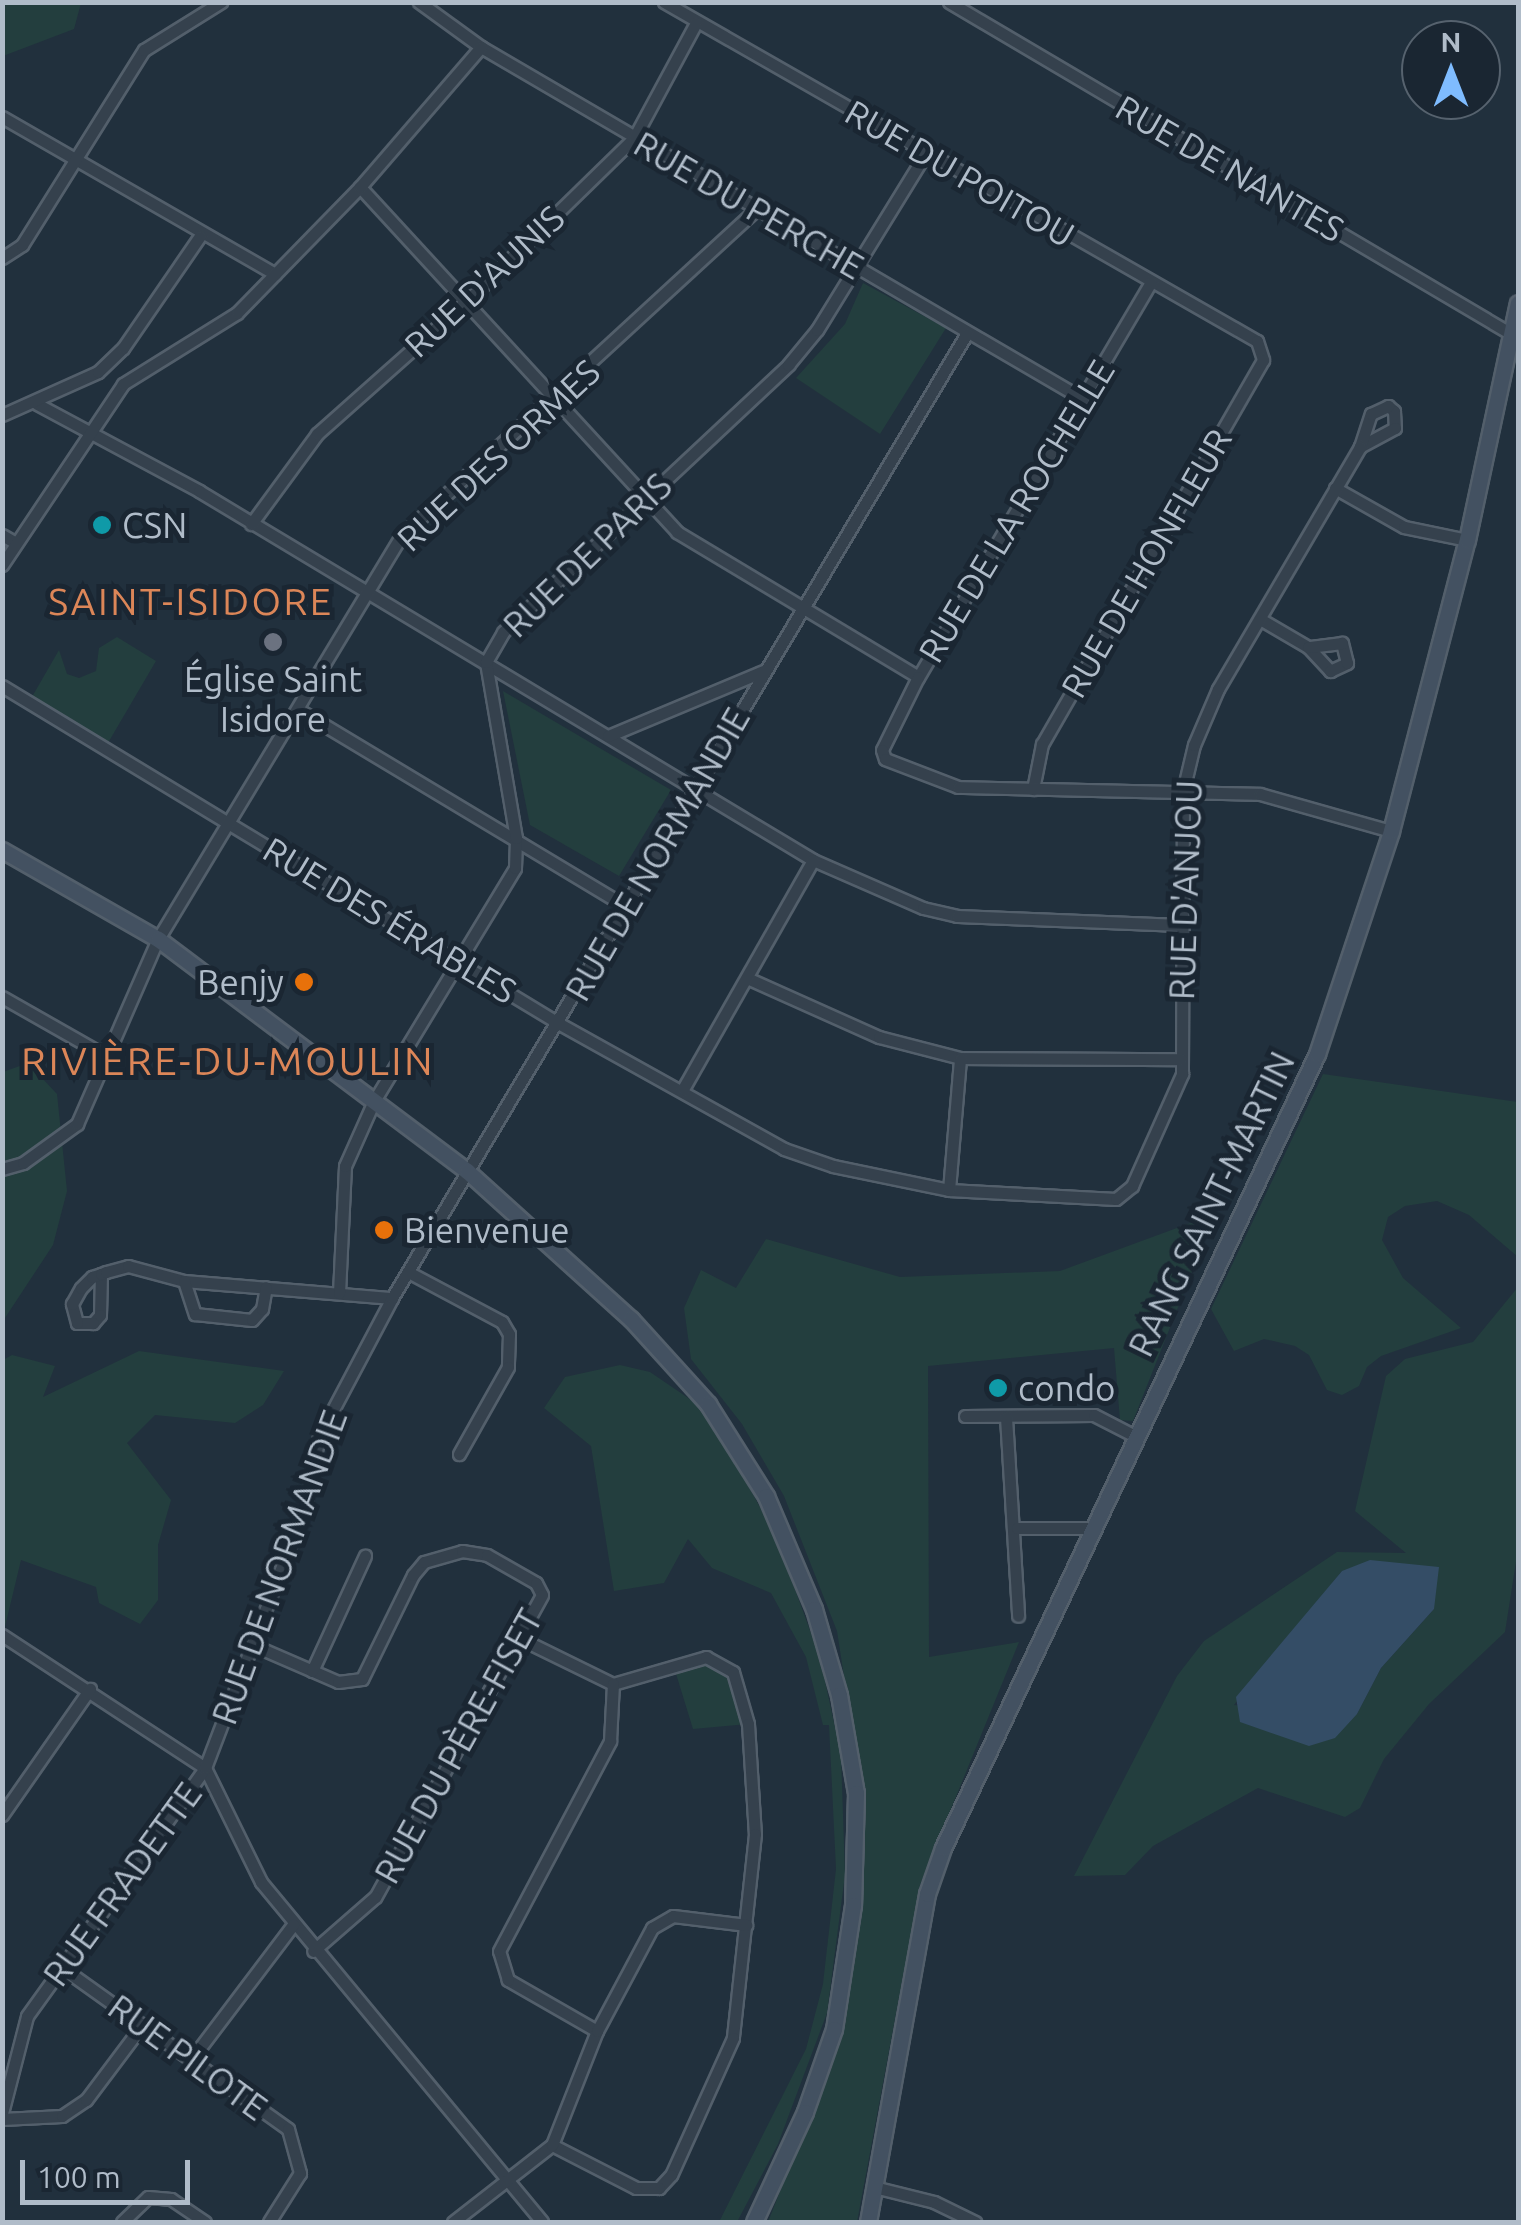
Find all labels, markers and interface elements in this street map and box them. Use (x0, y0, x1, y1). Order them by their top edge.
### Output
north arrow (1401, 20, 1501, 120)
text: N (1441, 26, 1461, 57)
street label: RUE DE NANTES (1109, 86, 1351, 250)
street label: RUE DU POITOU (838, 91, 1082, 255)
street label: RUE DU PERCHE (627, 122, 871, 288)
street label: RUE D'AUNIS (396, 197, 572, 365)
street label: RUE DES ORMES (388, 350, 608, 560)
street label: RUE DE LA ROCHELLE (909, 352, 1123, 670)
street label: RUE DE HONFLEUR (1052, 421, 1240, 705)
street label: RUE DE PARIS (494, 464, 680, 646)
place label: CSN (122, 504, 187, 546)
marker: CSN (91, 514, 113, 536)
district label: SAINT-ISIDORE (48, 579, 334, 625)
marker: Église Saint Isidore (262, 631, 284, 653)
place label: Église Saint Isidore (184, 658, 362, 740)
street label: RUE DE NORMANDIE (556, 700, 758, 1008)
street label: RUE D'ANJOU (1160, 779, 1210, 1001)
street label: RUE DES ÉRABLES (256, 828, 524, 1012)
place label: Benjy (197, 961, 284, 1003)
marker: Benjy (293, 971, 315, 993)
district label: RIVIÈRE-DU-MOULIN (21, 1037, 435, 1085)
street label: RANG SAINT-MARTIN (1119, 1045, 1303, 1363)
place label: Bienvenue (404, 1209, 570, 1251)
marker: Bienvenue (373, 1219, 395, 1241)
place label: condo (1018, 1367, 1116, 1409)
marker: condo (987, 1377, 1009, 1399)
street label: RUE DE NORMANDIE (203, 1404, 355, 1730)
street label: RUE DU PÈRE-FISET (365, 1602, 551, 1890)
street label: RUE FRADETTE (34, 1774, 210, 1994)
street label: RUE PILOTE (101, 1985, 275, 2129)
scale bar (25, 2140, 195, 2202)
text: 100 m (37, 2160, 121, 2194)

